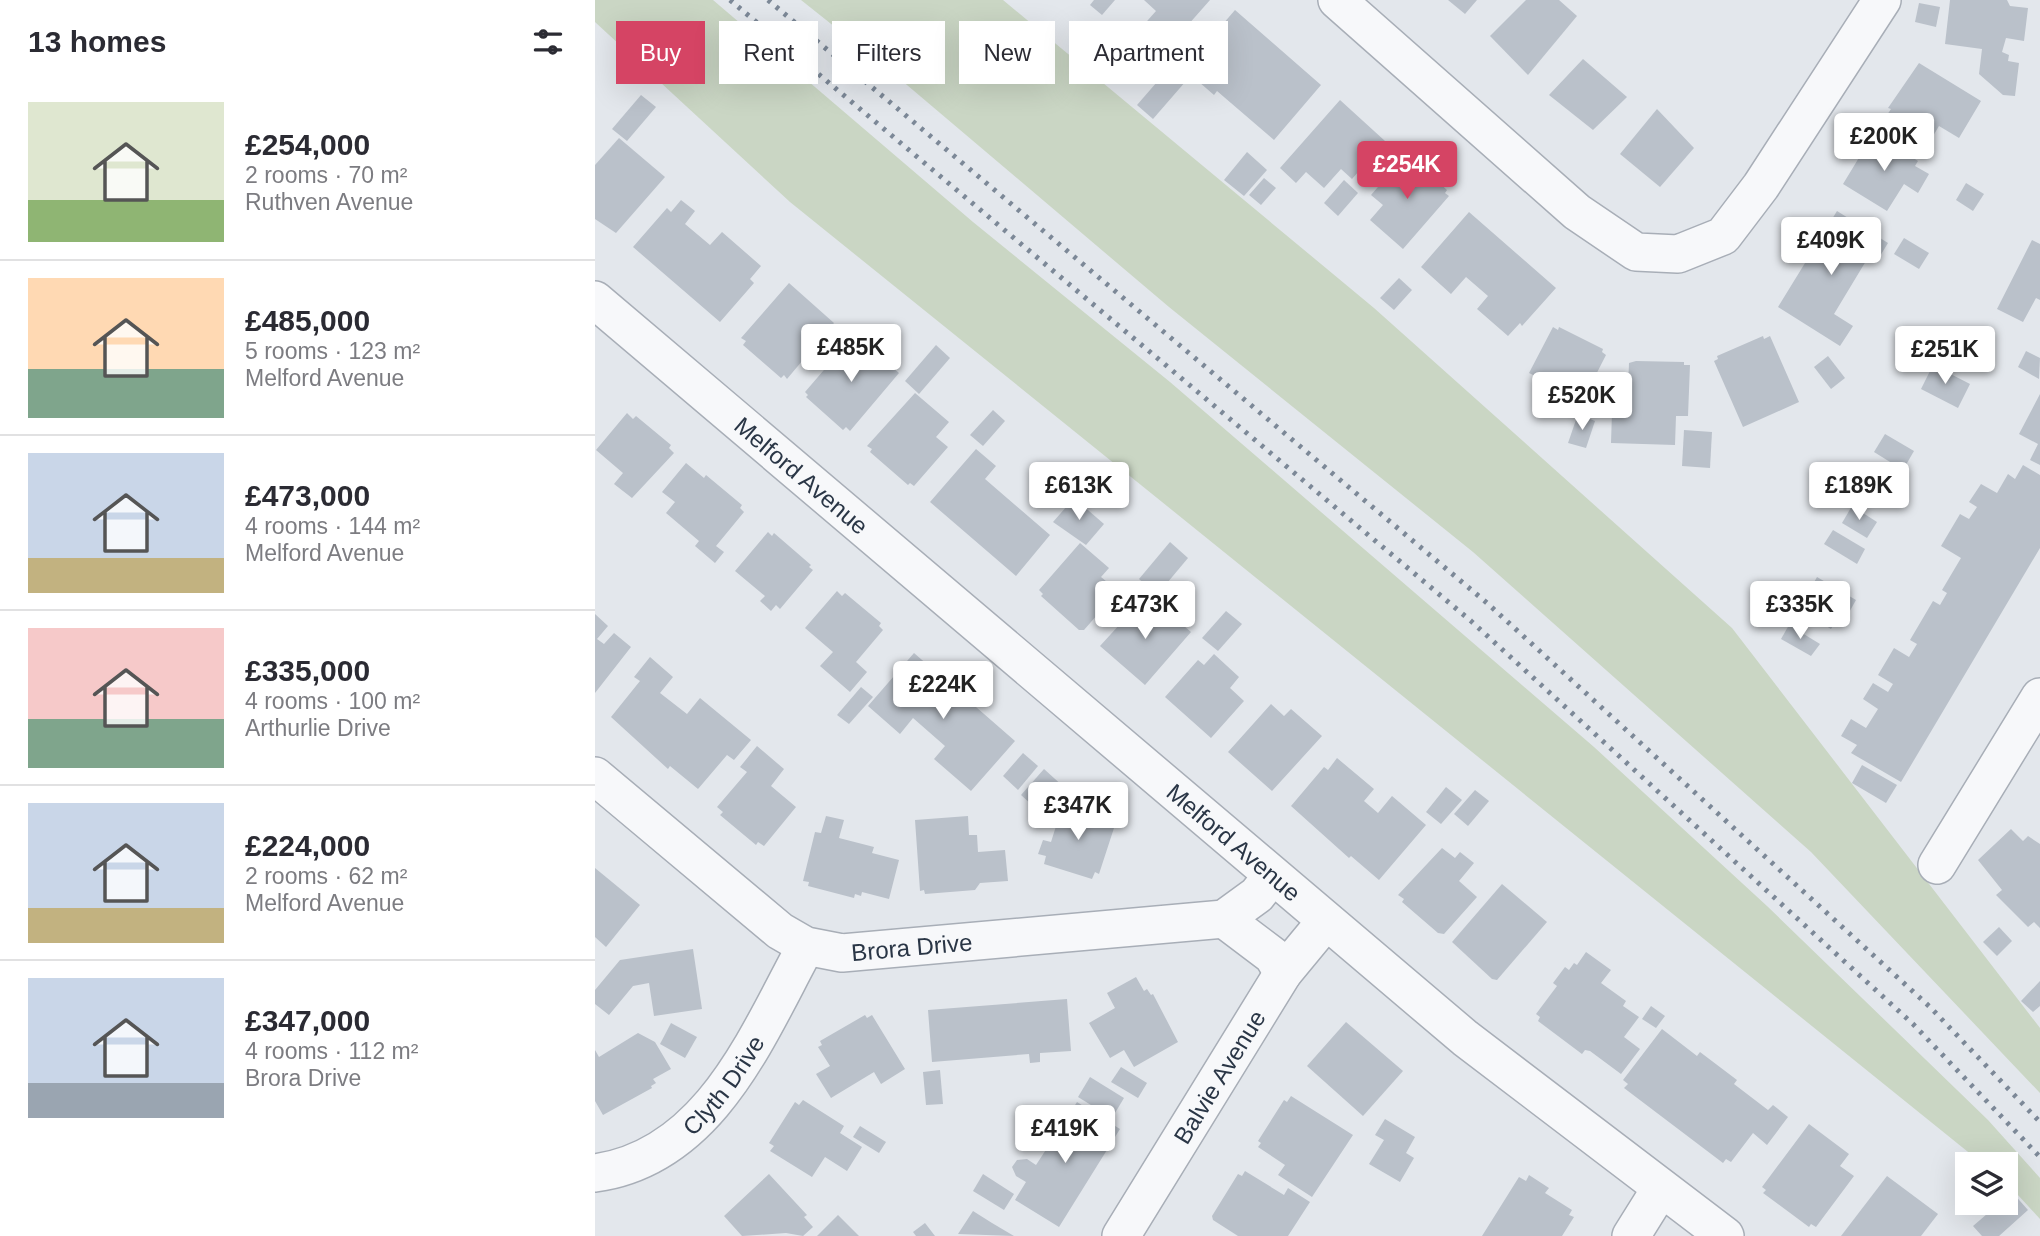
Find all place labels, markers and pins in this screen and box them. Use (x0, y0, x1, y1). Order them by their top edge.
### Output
pin: £200K (1835, 114, 1933, 173)
pin: £254K (1358, 142, 1456, 201)
pin: £409K (1782, 218, 1880, 277)
pin: £485K (802, 324, 900, 384)
pin: £251K (1896, 326, 1994, 386)
pin: £520K (1533, 372, 1631, 432)
pin: £613K (1030, 462, 1128, 522)
pin: £189K (1810, 462, 1908, 522)
pin: £473K (1096, 582, 1194, 641)
pin: £335K (1751, 582, 1849, 641)
pin: £224K (894, 662, 992, 721)
pin: £347K (1029, 782, 1127, 842)
pin: £419K (1016, 1106, 1114, 1165)

